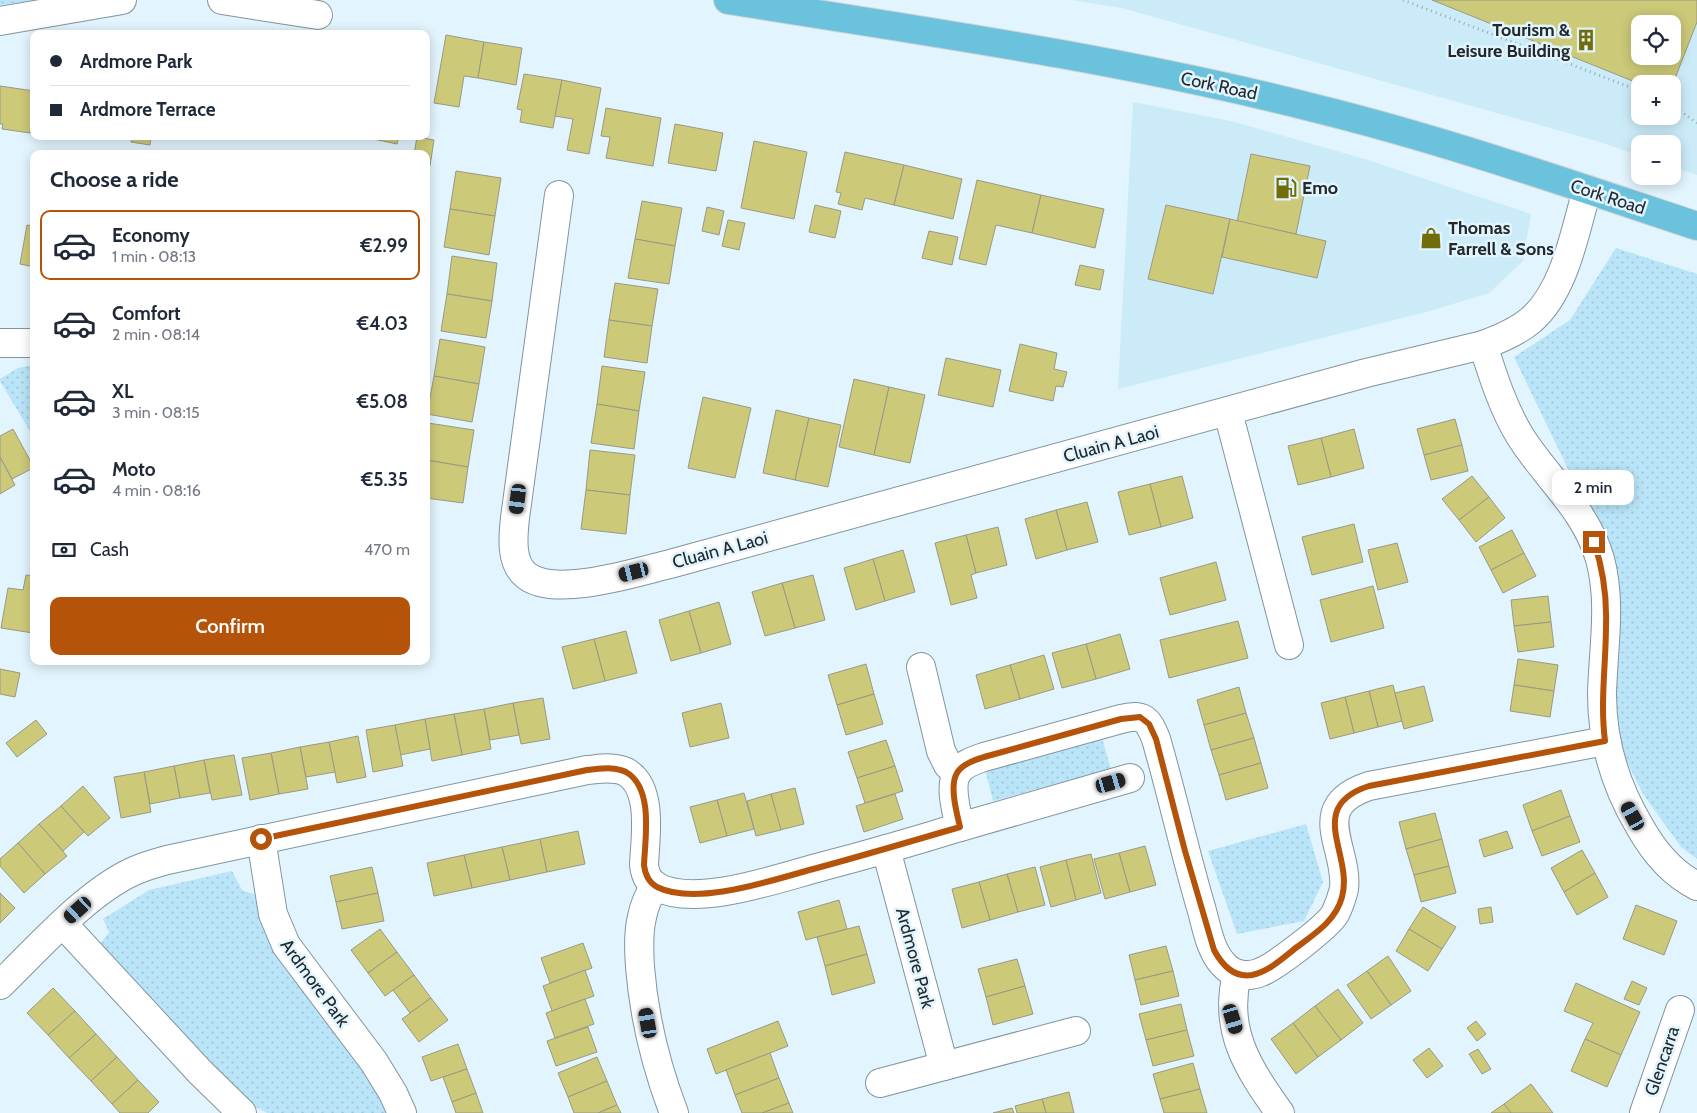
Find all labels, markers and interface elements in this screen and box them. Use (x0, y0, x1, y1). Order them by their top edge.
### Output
map controls (1631, 15, 1681, 185)
button: locate (1631, 15, 1681, 65)
place label: Tourism & Leisure Building (1447, 19, 1571, 62)
building icon: Tourism & Leisure Building (1573, 27, 1599, 53)
text: Ardmore Park (80, 50, 192, 73)
street label: Cork Road (1179, 67, 1259, 105)
button: + (1631, 75, 1681, 125)
text: Ardmore Terrace (80, 98, 216, 121)
button: − (1631, 135, 1681, 185)
text: Choose a ride (50, 166, 179, 193)
fuel station icon: Emo (1273, 175, 1299, 201)
street label: Cork Road (1568, 175, 1648, 219)
place label: Emo (1302, 177, 1338, 199)
place label: Thomas Farrell & Sons (1448, 217, 1554, 260)
icon: car (52, 223, 97, 268)
text: Economy (112, 224, 190, 247)
shop icon: Thomas Farrell & Sons (1418, 225, 1444, 251)
text: €2.99 (360, 234, 408, 257)
text: 1 min · 08:13 (112, 247, 196, 266)
icon: car (52, 301, 97, 346)
text: Comfort (112, 302, 181, 325)
text: €4.03 (357, 312, 408, 335)
text: 2 min · 08:14 (112, 325, 200, 344)
icon: car (52, 379, 97, 424)
text: XL (112, 380, 133, 403)
text: €5.08 (357, 390, 408, 413)
text: 3 min · 08:15 (112, 403, 200, 422)
street label: Cluain A Laoi (1061, 421, 1161, 467)
icon: car (52, 457, 97, 502)
text: Moto (112, 458, 156, 481)
text: €5.35 (361, 468, 408, 491)
callout: 2 min (1553, 470, 1635, 504)
text: 2 min (1574, 478, 1612, 497)
text: 4 min · 08:16 (112, 481, 201, 500)
car (508, 483, 527, 515)
street label: Cluain A Laoi (670, 527, 770, 573)
route end (1583, 531, 1605, 553)
icon: cash (50, 536, 78, 564)
text: Cash (90, 538, 129, 561)
text: 470 m (364, 540, 410, 559)
car (617, 561, 650, 583)
button: Confirm (50, 597, 410, 655)
car (1094, 772, 1127, 794)
car (1619, 799, 1646, 833)
route start (250, 828, 272, 850)
car (61, 894, 94, 926)
street label: Ardmore Park (891, 905, 939, 1012)
street label: Ardmore Park (276, 935, 355, 1032)
car (1221, 1002, 1244, 1036)
car (638, 1007, 657, 1039)
street label: Glencarra (1640, 1023, 1684, 1099)

